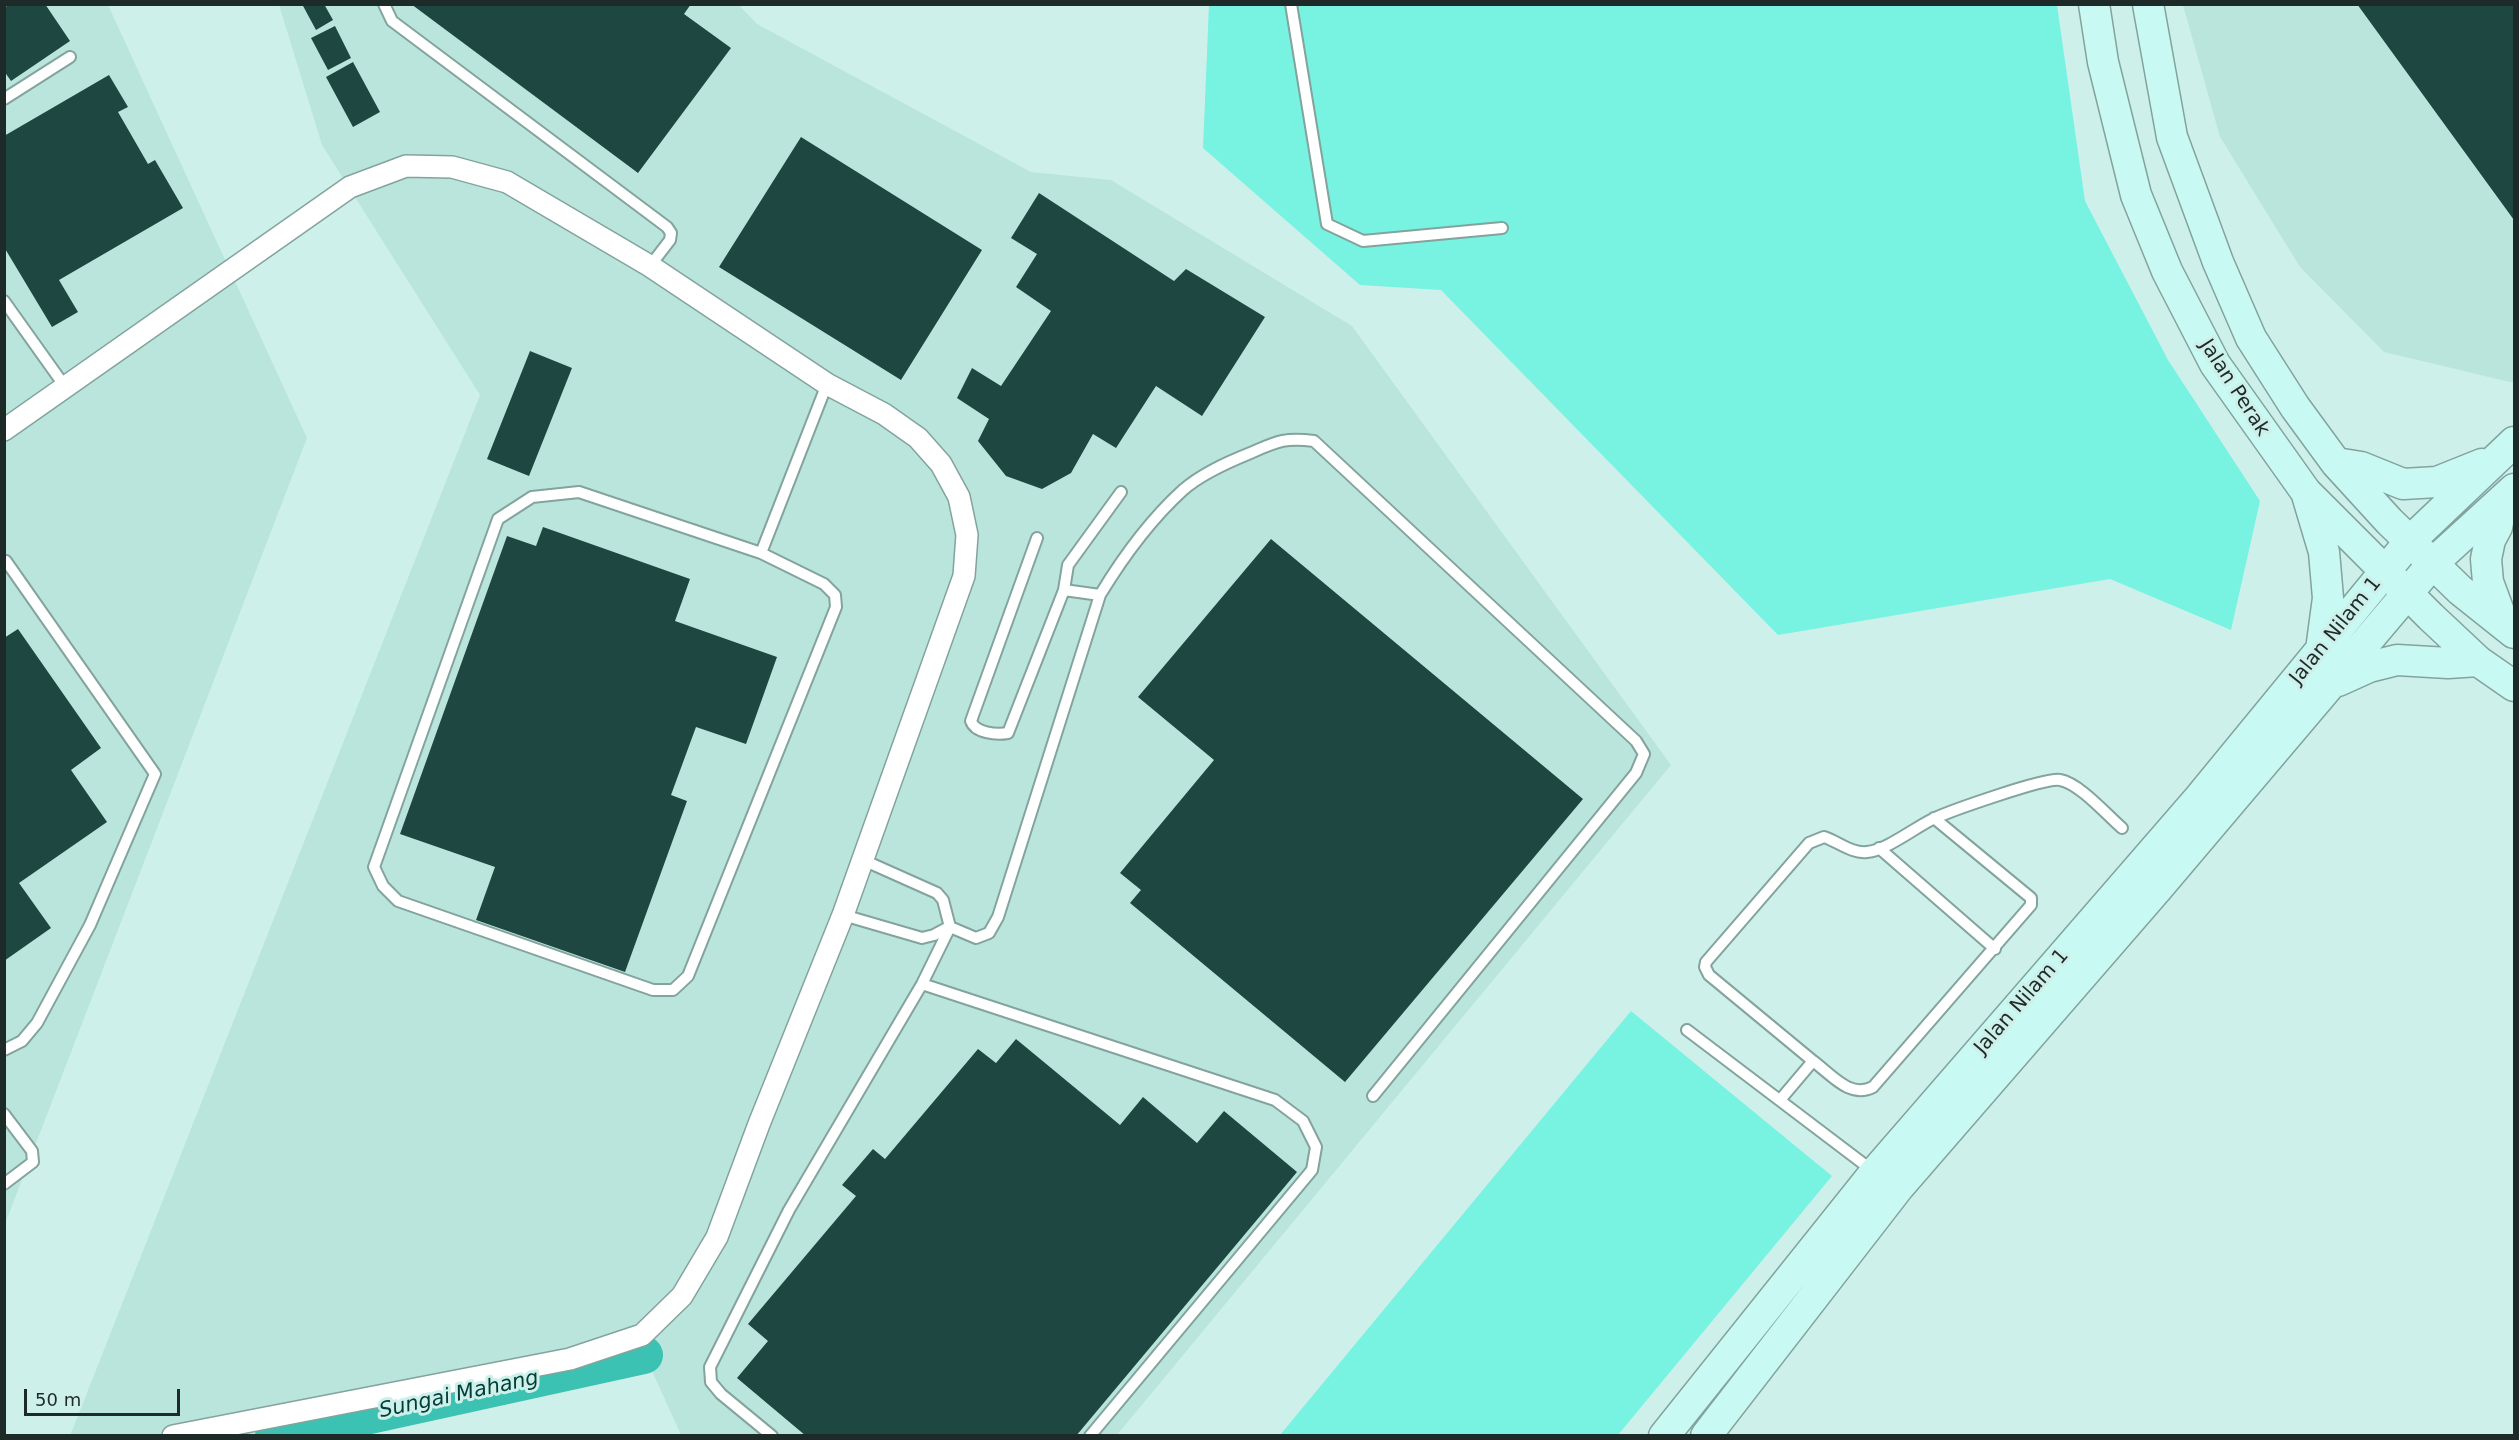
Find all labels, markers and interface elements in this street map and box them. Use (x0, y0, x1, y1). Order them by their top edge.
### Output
street label: Jalan Perak (2194, 335, 2274, 441)
street label: Jalan Nilam 1 (2285, 572, 2387, 690)
street label: Jalan Nilam 1 (1970, 944, 2074, 1060)
water label: Sungai Mahang (377, 1366, 541, 1424)
scale bar (27, 1377, 183, 1415)
text: 50 m (35, 1389, 81, 1410)

